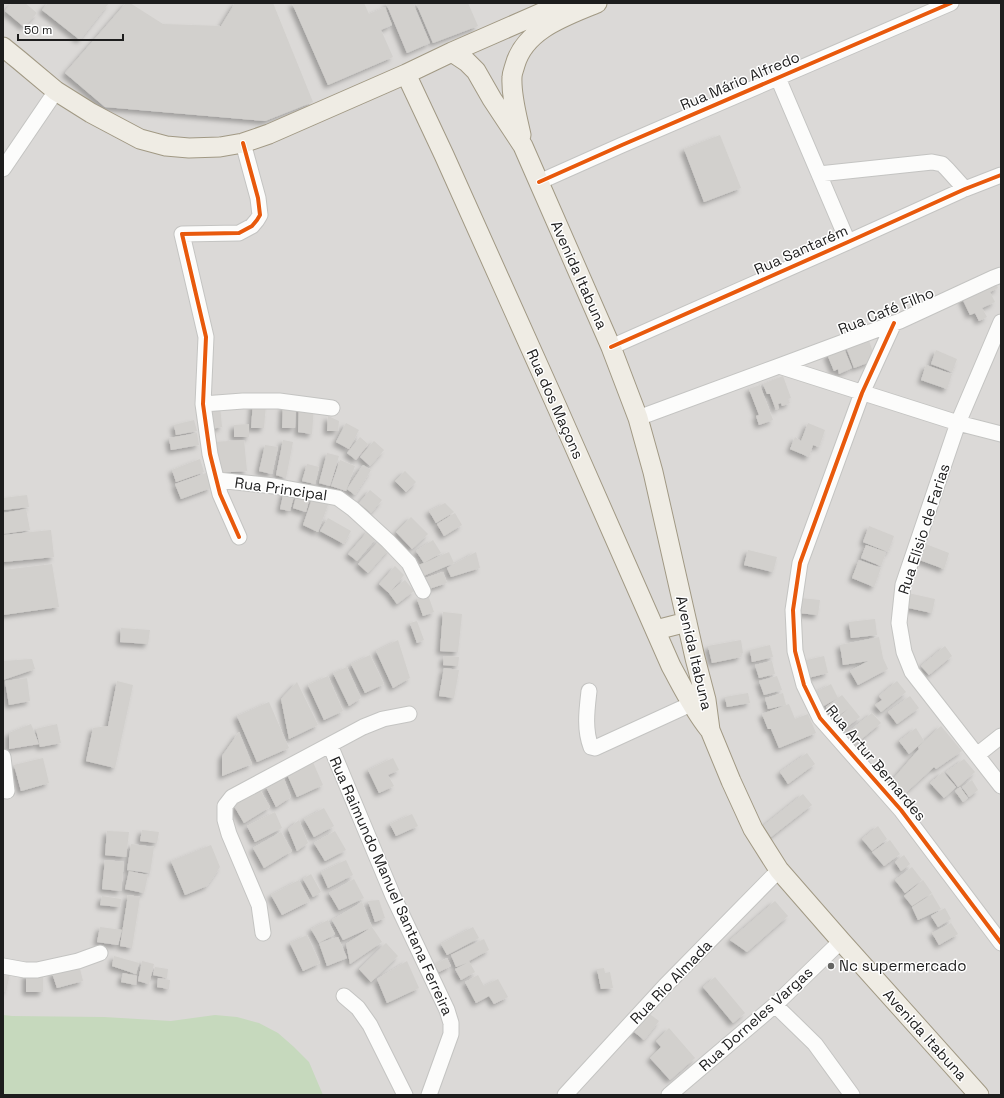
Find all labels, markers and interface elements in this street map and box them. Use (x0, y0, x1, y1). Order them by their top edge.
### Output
scale bar (18, 16, 123, 42)
text: 50 m (24, 22, 52, 38)
street label: Rua Mário Alfredo (677, 47, 802, 114)
street label: Avenida Itabuna (547, 218, 612, 332)
street label: Rua Santarém (751, 220, 851, 279)
street label: Rua Café Filho (835, 283, 937, 338)
street label: Rua dos Maçons (523, 346, 588, 462)
street label: Rua Elisio de Farias (893, 461, 954, 597)
street label: Rua Principal (234, 473, 329, 504)
street label: Avenida Itabuna (672, 594, 717, 712)
street label: Rua Artur Bernardes (822, 701, 931, 825)
street label: Rua Raimundo Manuel Santana Ferreira (326, 753, 458, 1019)
street label: Rua Rio Almada (626, 935, 716, 1028)
place label: Nc supermercado (839, 956, 967, 975)
marker: Nc supermercado (826, 961, 836, 971)
street label: Rua Dorneles Vargas (695, 962, 817, 1075)
street label: Avenida Itabuna (879, 985, 972, 1085)

